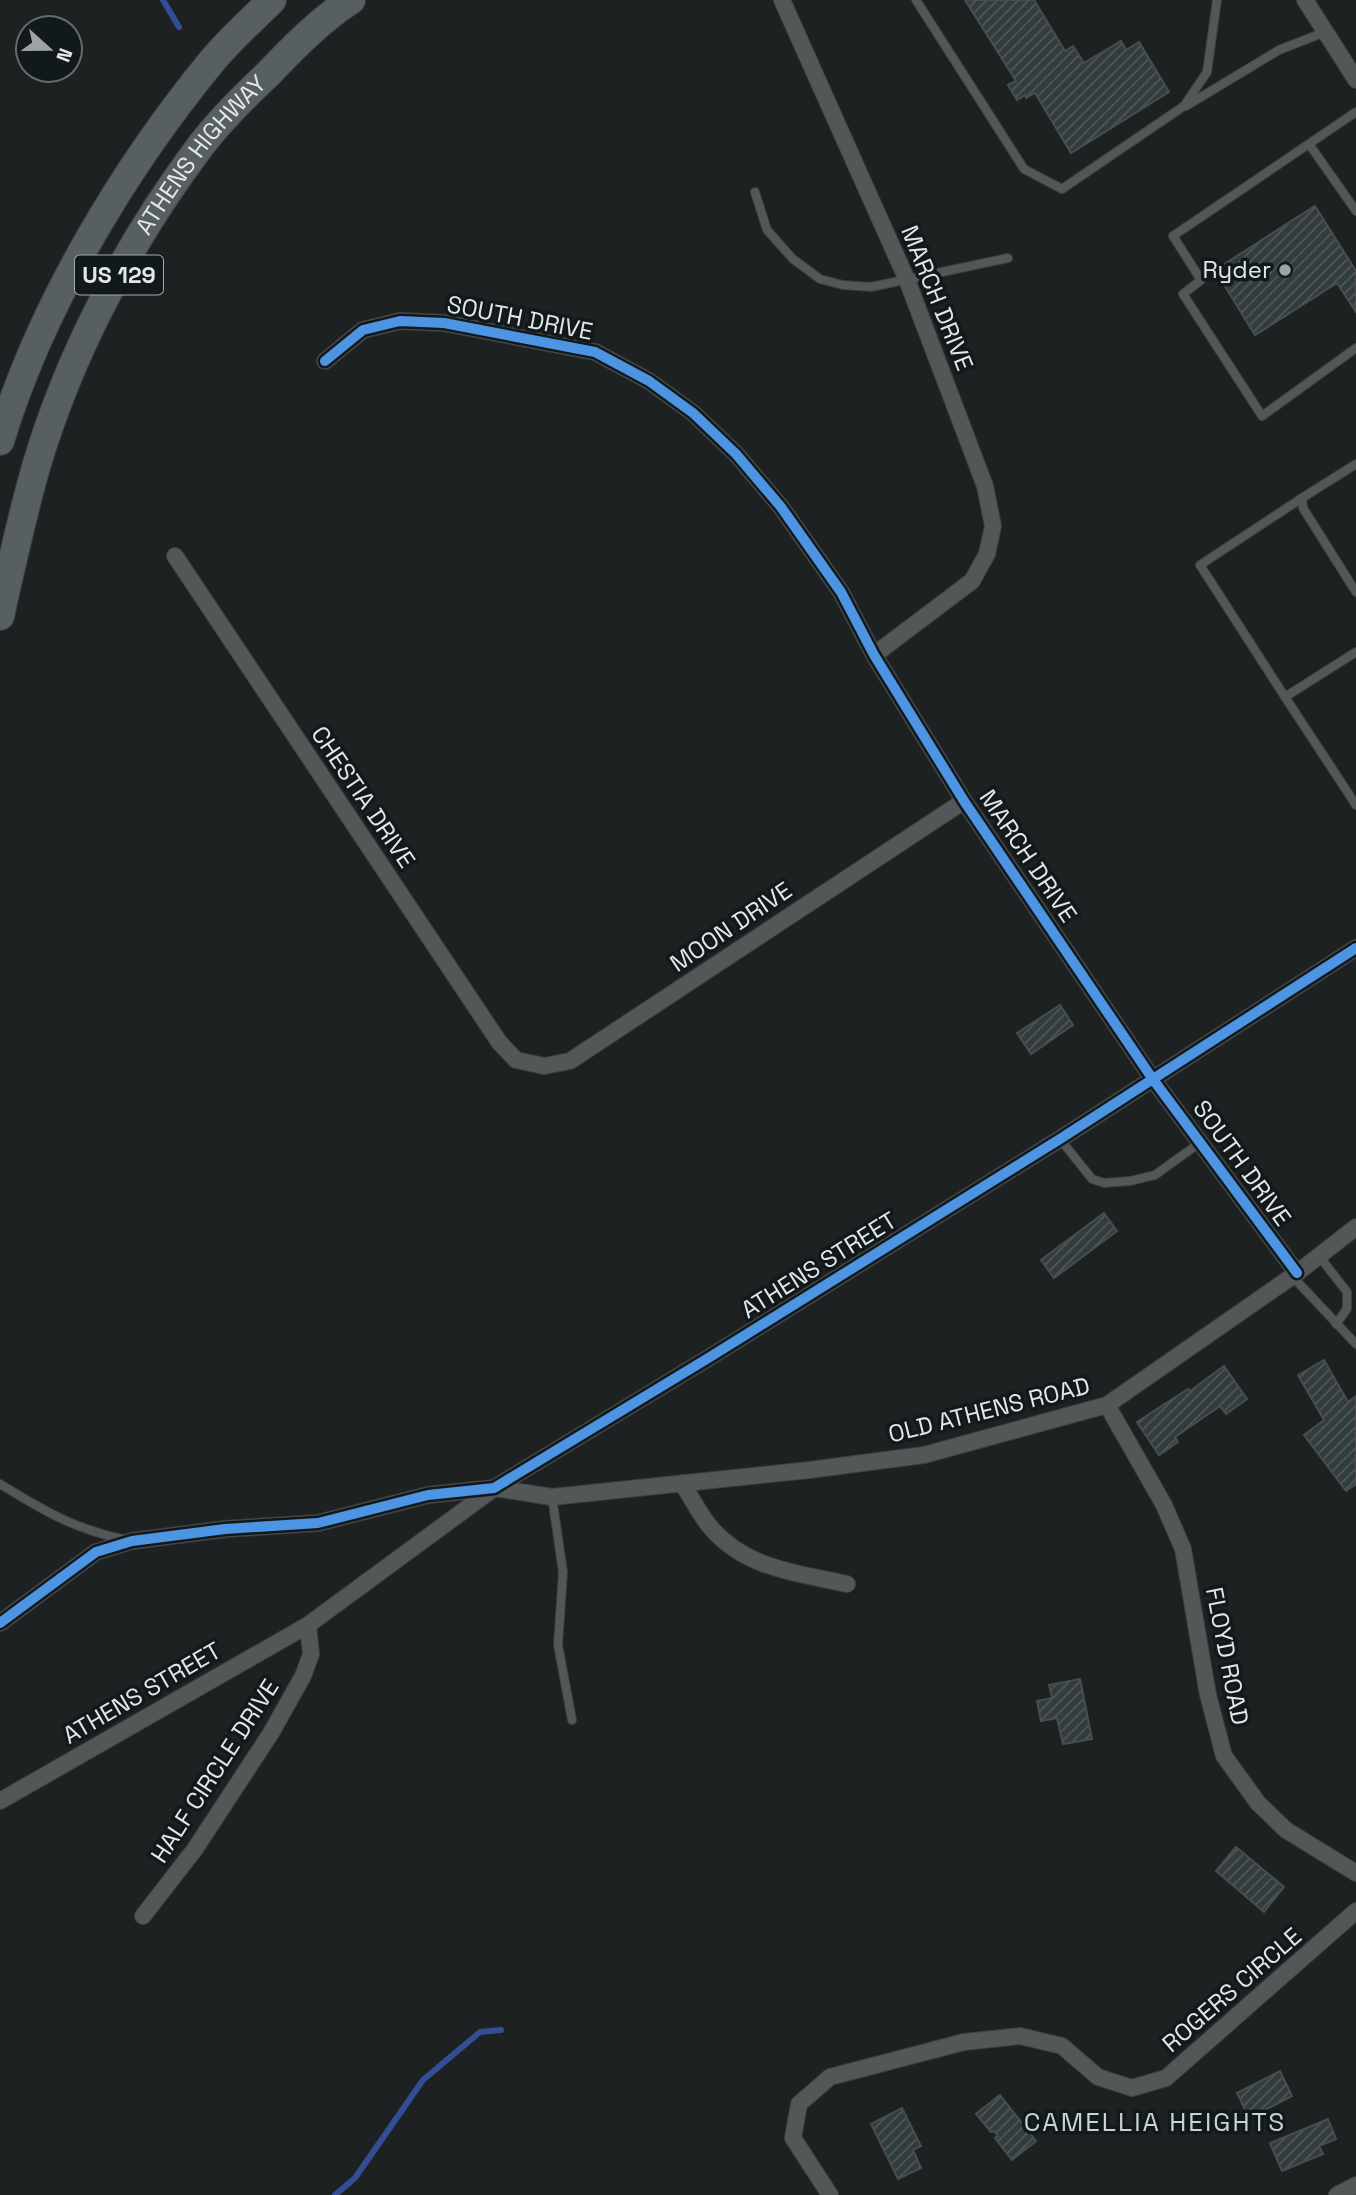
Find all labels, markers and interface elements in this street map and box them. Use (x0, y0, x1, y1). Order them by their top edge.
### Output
north arrow (14, 14, 84, 84)
text: N (50, 44, 78, 65)
street label: ATHENS HIGHWAY (128, 68, 273, 240)
street label: MARCH DRIVE (894, 221, 981, 375)
place label: Ryder (1202, 254, 1271, 285)
road number: US 129 (75, 256, 163, 294)
marker: Ryder (1277, 262, 1293, 278)
street label: SOUTH DRIVE (444, 288, 596, 347)
street label: CHESTIA DRIVE (304, 720, 422, 874)
street label: MARCH DRIVE (973, 783, 1084, 928)
street label: MOON DRIVE (664, 875, 798, 979)
street label: SOUTH DRIVE (1186, 1094, 1298, 1232)
street label: ATHENS STREET (735, 1204, 902, 1325)
street label: OLD ATHENS ROAD (885, 1370, 1093, 1450)
street label: FLOYD ROAD (1199, 1584, 1256, 1727)
street label: ATHENS STREET (57, 1635, 227, 1750)
street label: HALF CIRCLE DRIVE (144, 1673, 286, 1868)
street label: ROGERS CIRCLE (1155, 1921, 1308, 2059)
district label: CAMELLIA HEIGHTS (1024, 2105, 1286, 2139)

